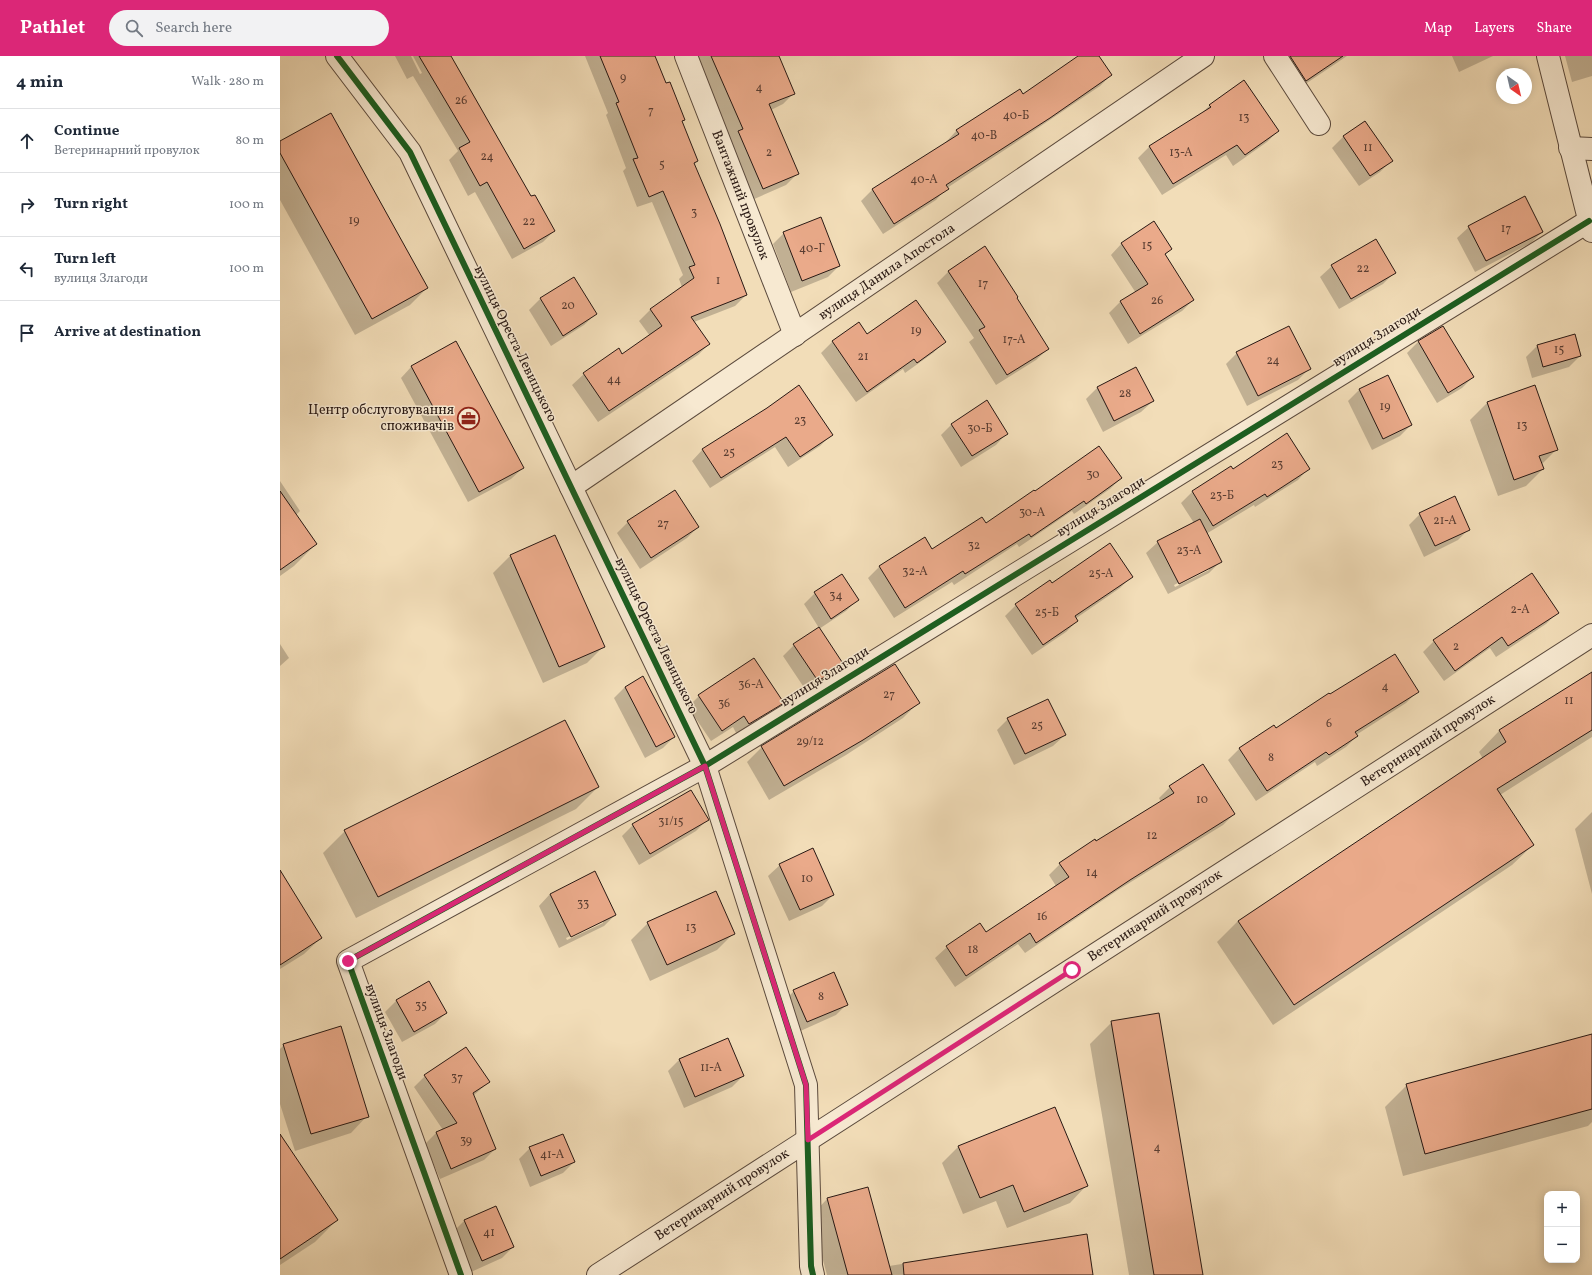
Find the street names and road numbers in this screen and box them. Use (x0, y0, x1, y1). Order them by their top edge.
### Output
street label: Вантажний провулок (707, 127, 774, 263)
street label: вулиця Данила Апостола (815, 219, 959, 325)
street label: вулиця Ореста Левицького (469, 263, 561, 425)
street label: вулиця Злагоди (1329, 302, 1425, 372)
street label: вулиця Злагоди (1053, 472, 1149, 542)
street label: вулиця Ореста Левицького (610, 555, 702, 717)
street label: вулиця Злагоди (777, 642, 873, 712)
street label: Ветеринарний провулок (1357, 690, 1499, 792)
street label: Ветеринарний провулок (1084, 865, 1226, 967)
street label: вулиця Злагоди (360, 981, 412, 1083)
street label: Ветеринарний провулок (651, 1144, 793, 1246)

